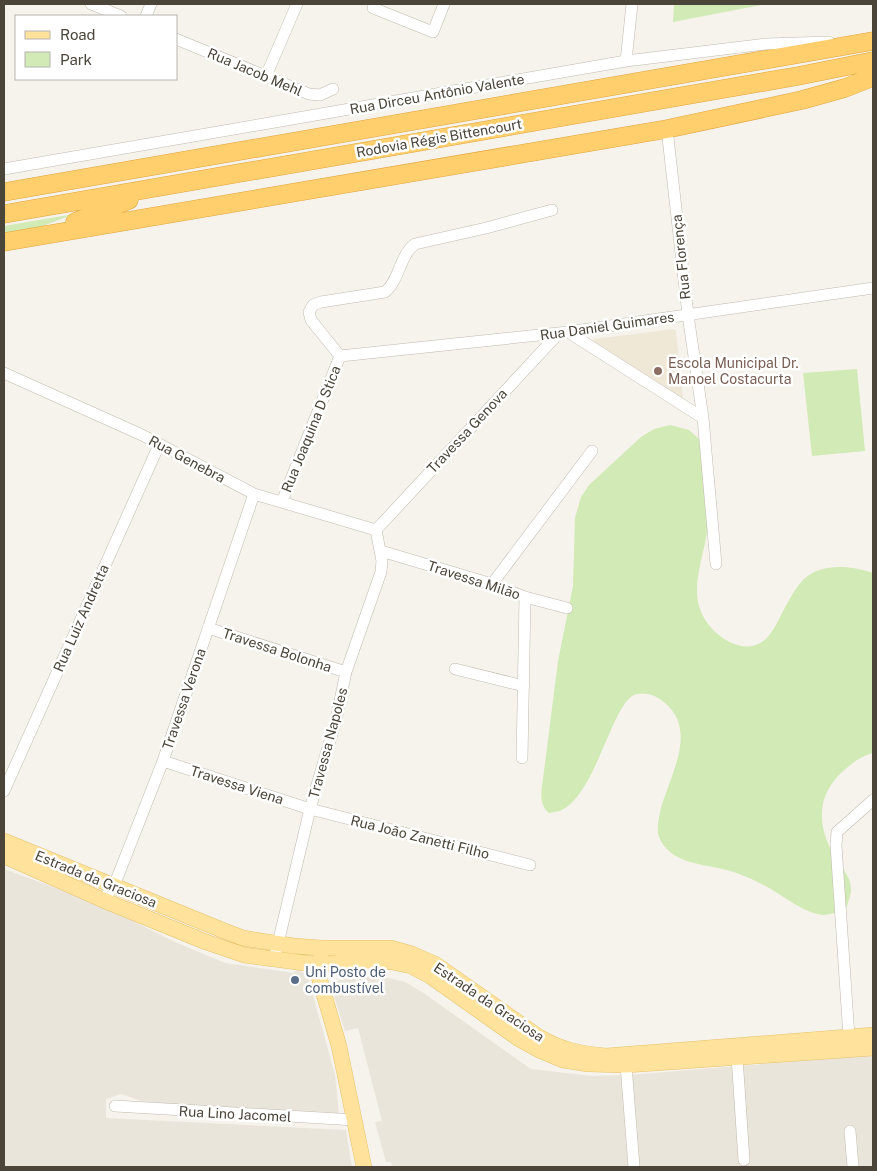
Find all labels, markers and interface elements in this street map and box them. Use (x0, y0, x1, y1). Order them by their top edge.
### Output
legend (15, 15, 178, 80)
text: Road (60, 26, 96, 43)
street label: Rua Jacob Mehl (205, 45, 305, 99)
text: Park (60, 51, 92, 68)
street label: Rua Dirceu Antônio Valente (348, 71, 526, 117)
street label: Rodovia Régis Bittencourt (355, 116, 523, 160)
street label: Rua Florença (669, 214, 693, 300)
street label: Rua Daniel Guimares (539, 309, 675, 343)
place label: Escola Municipal Dr. Manoel Costacurta (668, 355, 799, 387)
street label: Rua Joaquina D Stica (278, 363, 344, 495)
marker: Escola Municipal Dr. Manoel Costacurta (652, 365, 664, 377)
street label: Travessa Genova (424, 386, 510, 476)
street label: Rua Genebra (146, 432, 228, 486)
street label: Travessa Milão (426, 557, 522, 603)
street label: Rua Luiz Andretta (50, 562, 112, 674)
street label: Travessa Bolonha (220, 625, 334, 675)
street label: Travessa Verona (159, 646, 209, 752)
street label: Travessa Napoles (306, 686, 350, 800)
street label: Travessa Viena (188, 762, 286, 808)
street label: Rua João Zanetti Filho (349, 812, 491, 862)
street label: Estrada da Graciosa (33, 847, 159, 911)
street label: Estrada da Graciosa (431, 959, 547, 1045)
place label: Uni Posto de combustível (305, 964, 386, 996)
marker: Uni Posto de combustível (289, 974, 301, 986)
street label: Rua Lino Jacomel (178, 1103, 292, 1125)

